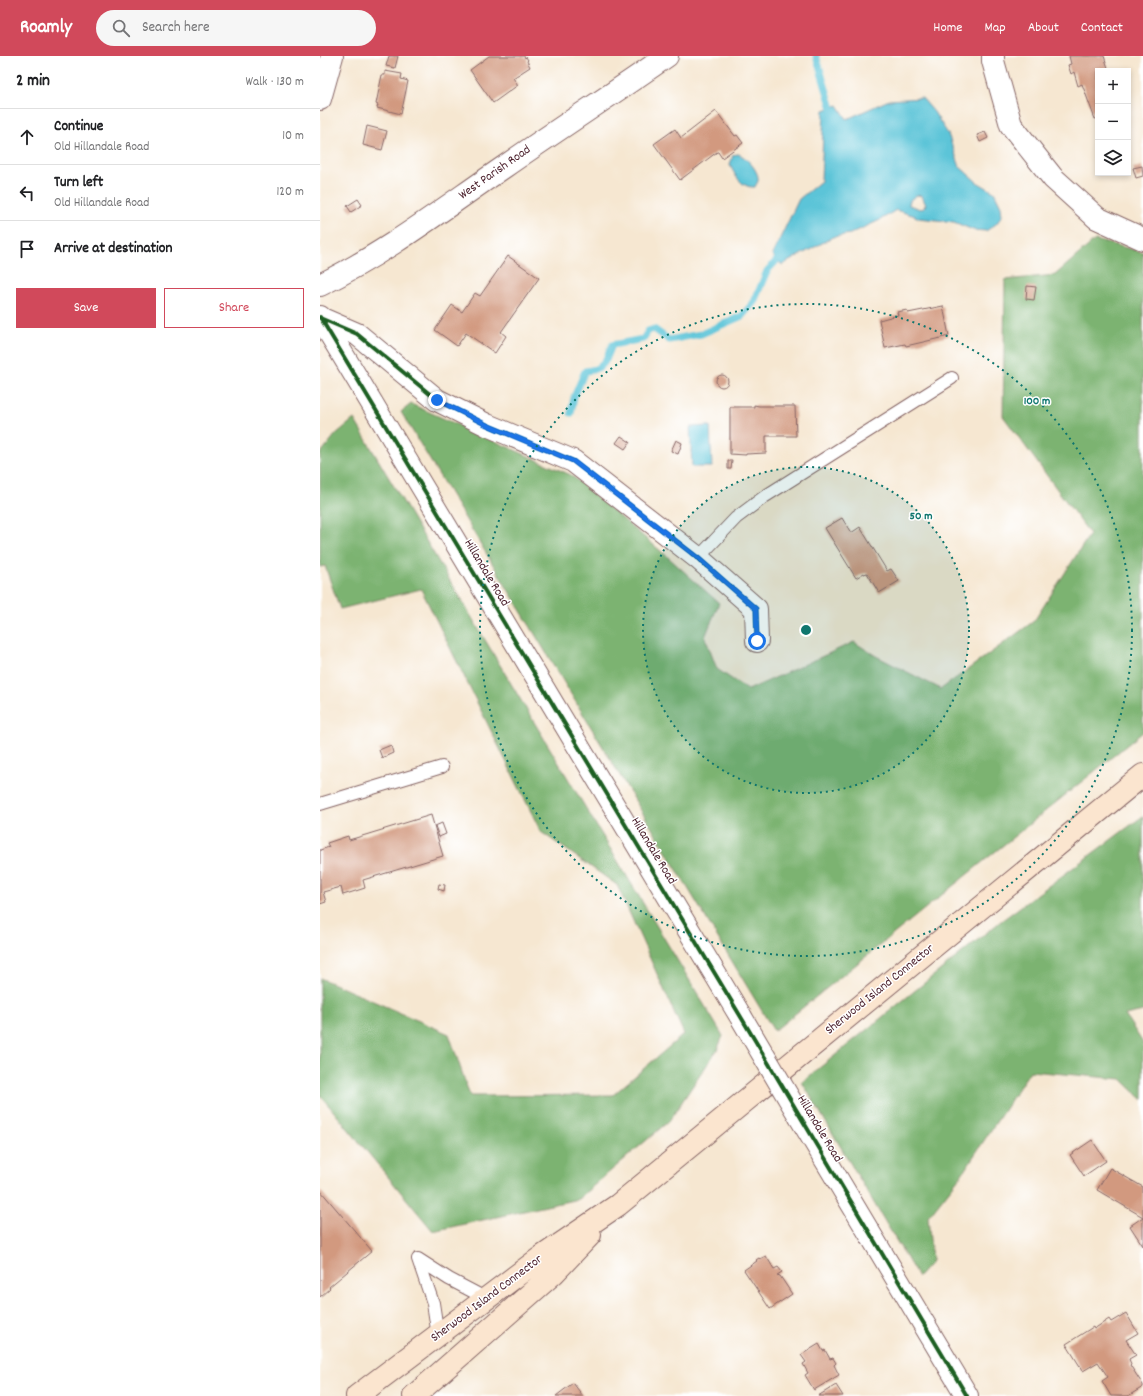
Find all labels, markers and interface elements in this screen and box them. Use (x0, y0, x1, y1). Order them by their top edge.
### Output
search box (96, 10, 376, 46)
text: Roamly (20, 15, 72, 42)
icon: search (110, 17, 132, 39)
text: Search here (142, 17, 210, 39)
text: Home (933, 18, 962, 38)
text: Map (984, 18, 1006, 38)
text: About (1028, 18, 1059, 38)
text: Contact (1081, 18, 1123, 38)
map controls (1095, 68, 1131, 176)
button: + (1095, 68, 1131, 104)
text: 2 min (16, 70, 50, 94)
text: Walk · 130 m (245, 73, 304, 92)
button: − (1095, 104, 1131, 140)
text: Continue (54, 116, 103, 138)
icon: ahead (16, 126, 38, 148)
text: 10 m (282, 127, 304, 146)
text: Old Hillandale Road (54, 138, 149, 157)
button: layers (1095, 140, 1131, 176)
street label: West Parish Road (455, 141, 535, 205)
text: Turn left (54, 172, 103, 194)
icon: left (16, 182, 38, 204)
text: 120 m (276, 183, 304, 202)
text: Old Hillandale Road (54, 194, 149, 213)
icon: arrive (16, 238, 38, 260)
text: Arrive at destination (54, 238, 172, 260)
button: Save (16, 288, 156, 328)
button: Share (164, 288, 304, 328)
route end (428, 391, 446, 409)
text: 100 m (1024, 393, 1050, 410)
text: 50 m (909, 508, 933, 525)
street label: Hillandale Road (458, 536, 514, 610)
centre of rings (799, 623, 813, 637)
route start (748, 632, 766, 650)
street label: Hillandale Road (625, 814, 681, 888)
street label: Sherwood Island Connector (821, 940, 939, 1040)
street label: Hillandale Road (791, 1092, 847, 1166)
street label: Sherwood Island Connector (427, 1251, 547, 1347)

